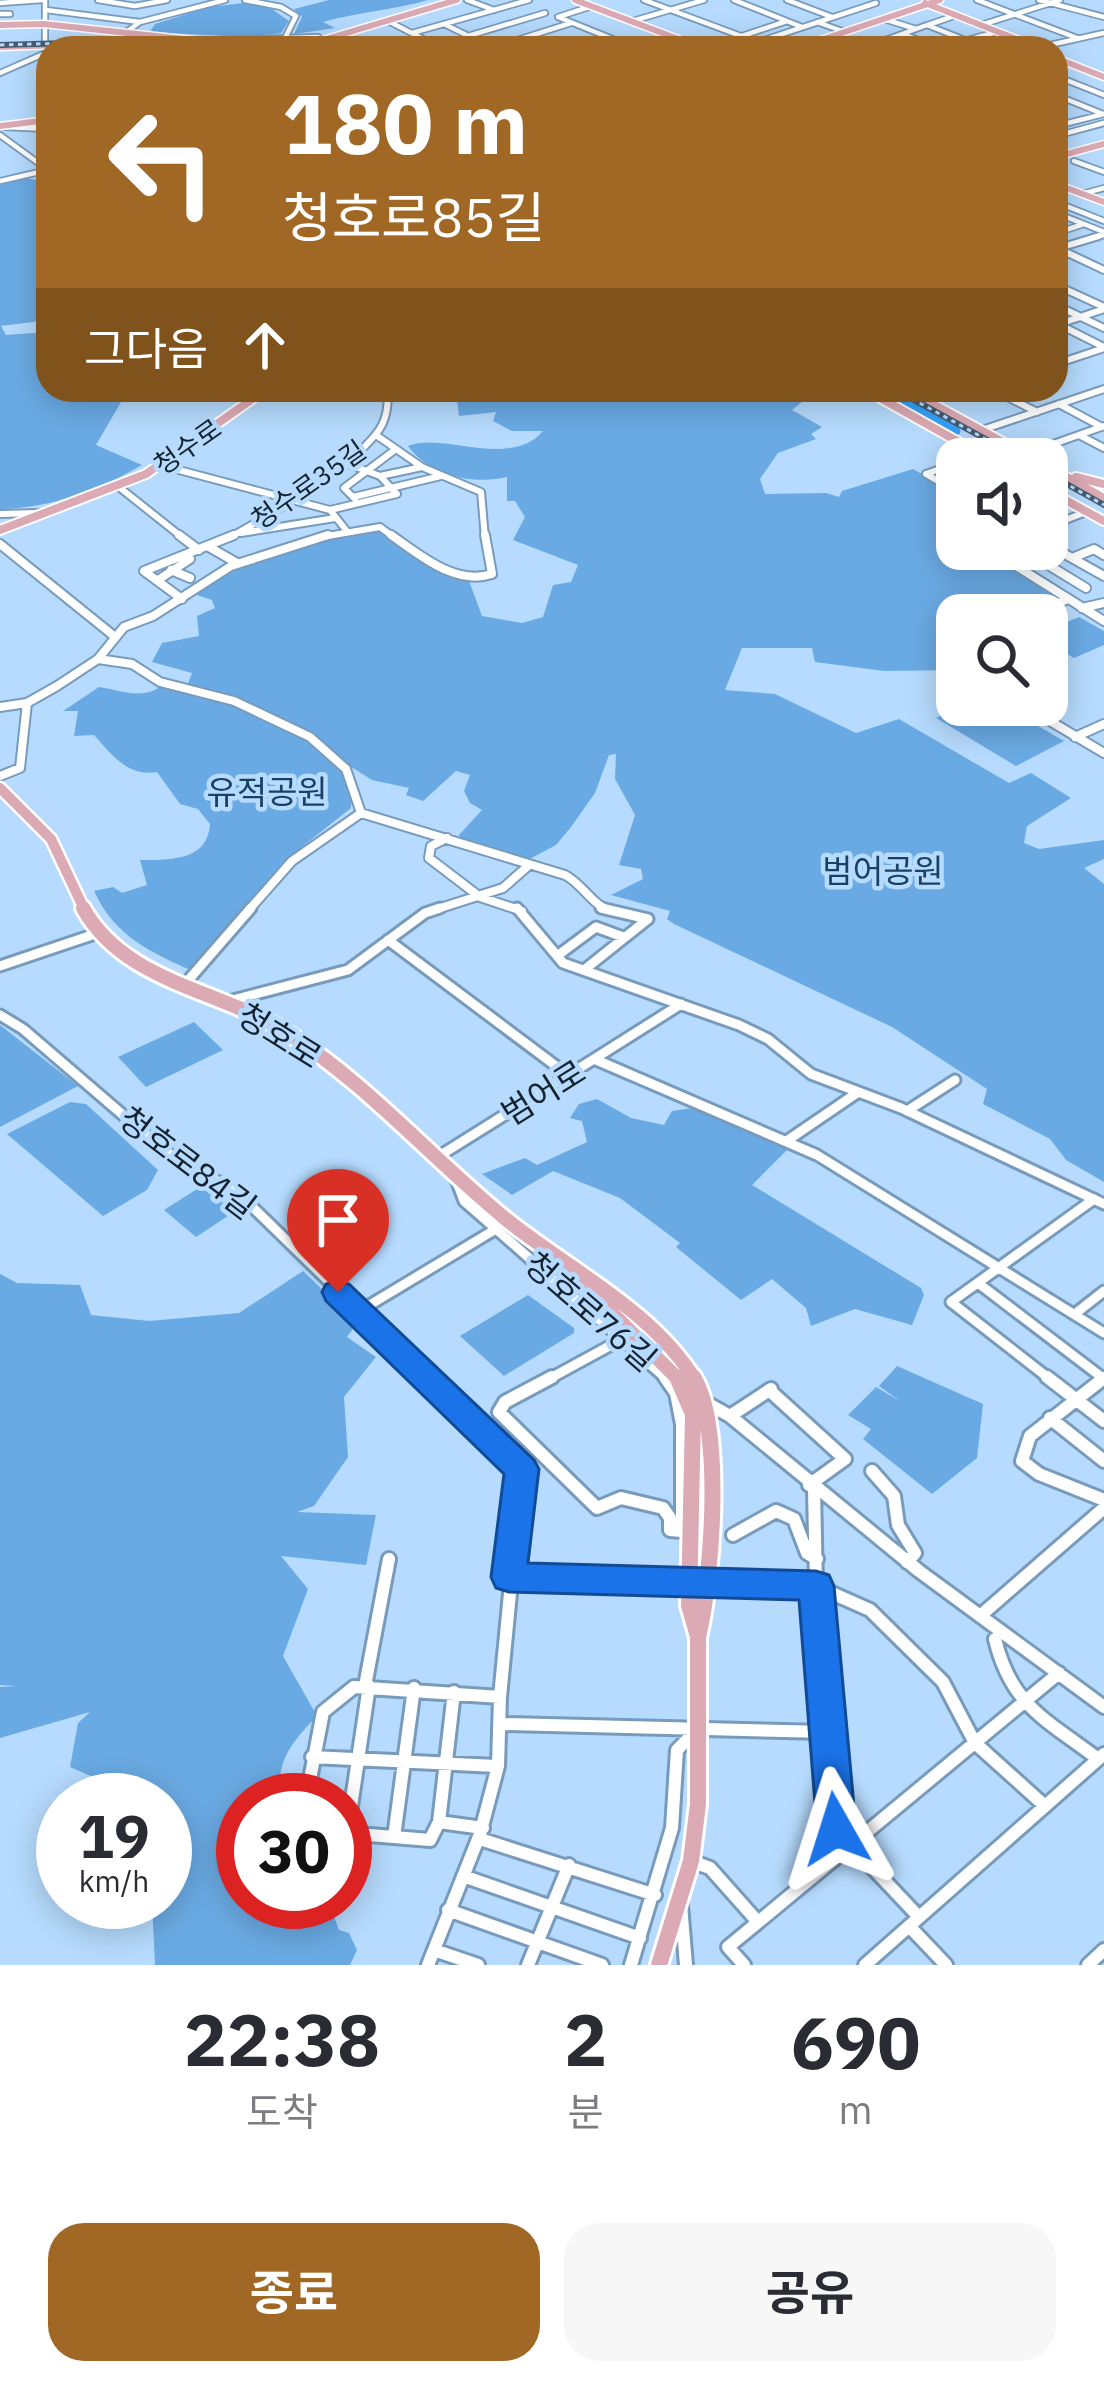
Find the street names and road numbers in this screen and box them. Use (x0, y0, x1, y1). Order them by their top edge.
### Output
street label: 청수로 (146, 410, 228, 482)
street label: 청수로35길 (244, 432, 372, 536)
street label: 청호로 (230, 993, 330, 1077)
street label: 범어로 (493, 1050, 593, 1134)
street label: 청호로84길 (111, 1096, 265, 1228)
street label: 청호로76길 (516, 1242, 666, 1380)

